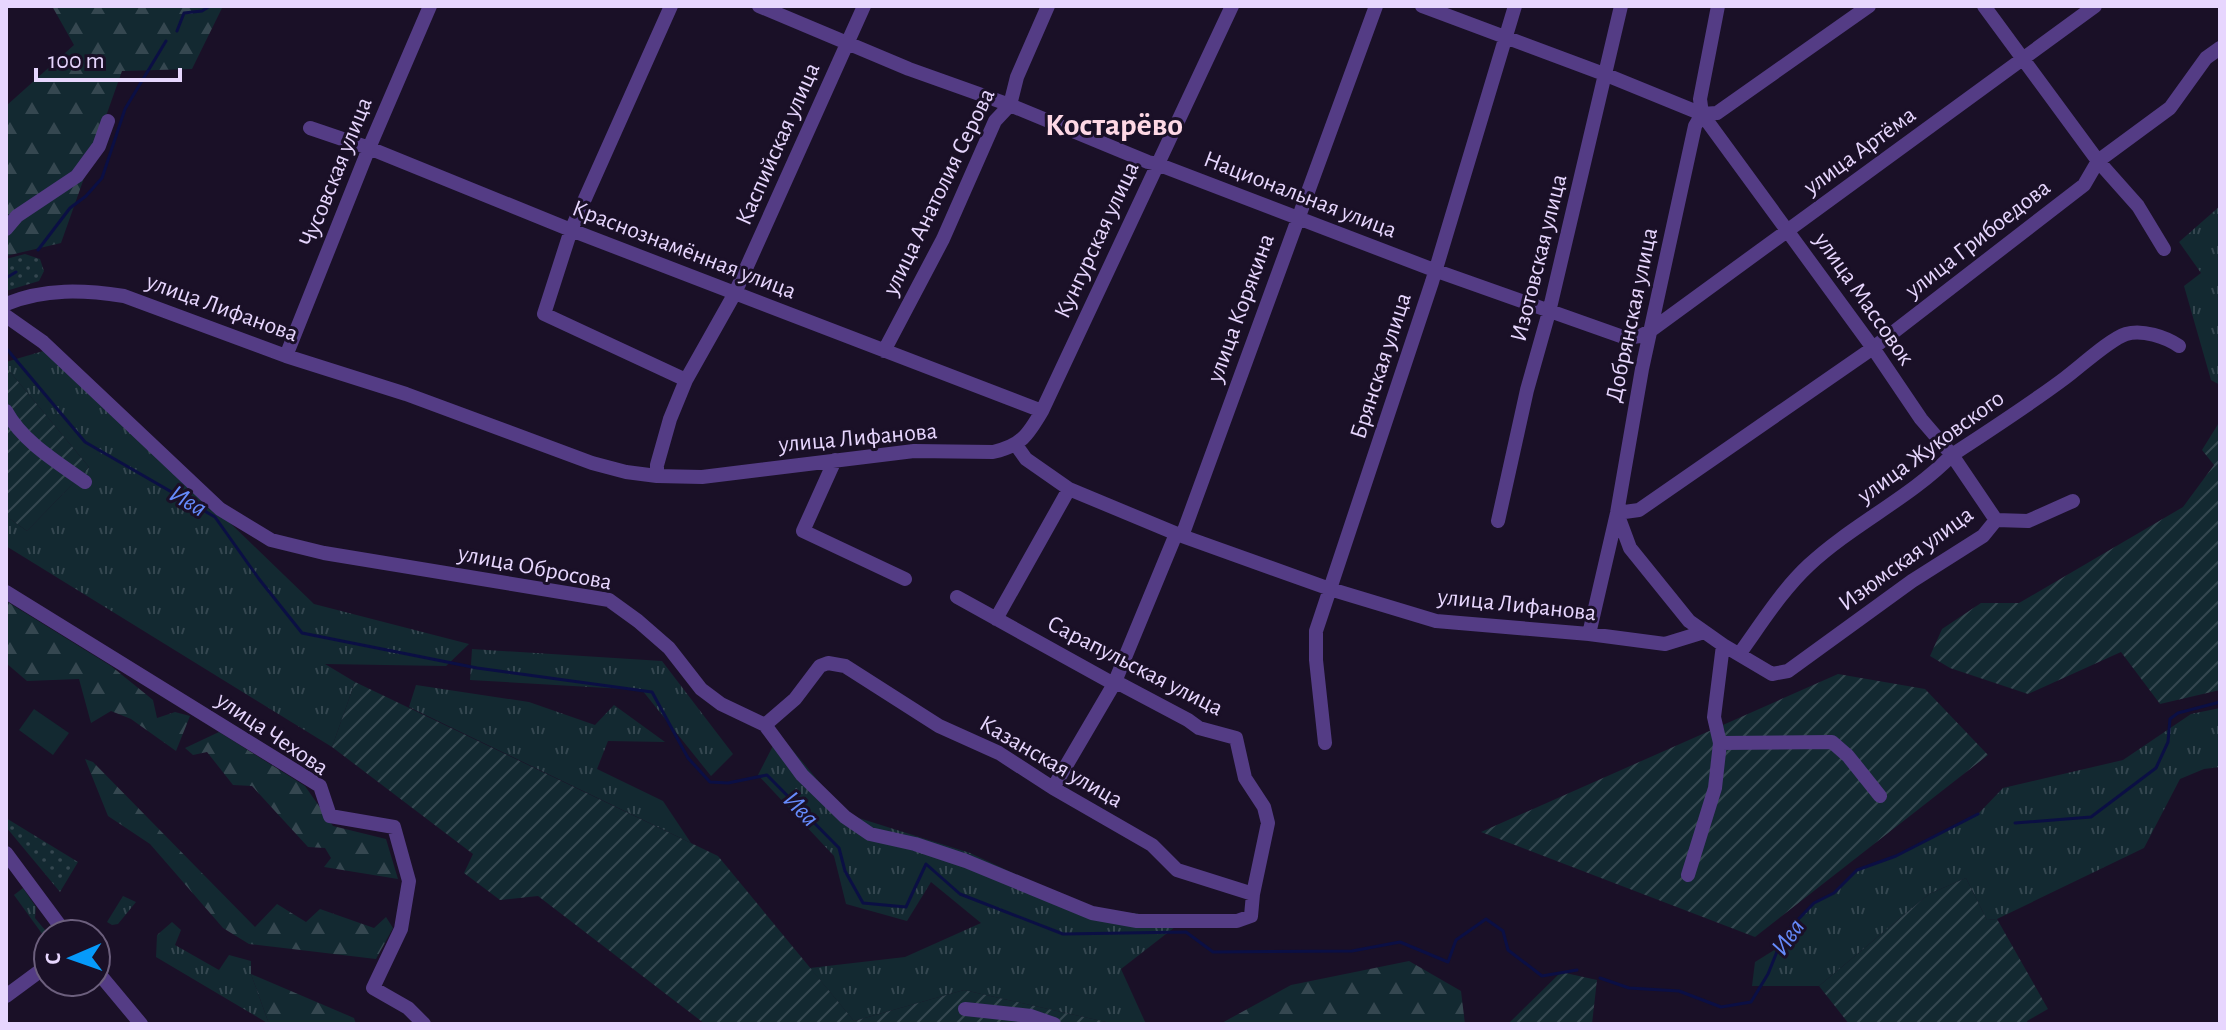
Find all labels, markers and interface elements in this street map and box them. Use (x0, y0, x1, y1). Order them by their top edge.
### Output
scale bar (36, 32, 180, 82)
text: 100 m (48, 49, 105, 73)
street label: Каспийская улица (732, 59, 824, 229)
street label: улица Анатолия Серова (878, 85, 999, 300)
street label: Чусовская улица (295, 94, 377, 250)
street label: улица Артёма (1799, 103, 1920, 200)
district label: Костарёво (1045, 109, 1183, 141)
street label: Национальная улица (1200, 147, 1400, 243)
street label: Кунгурская улица (1050, 158, 1144, 322)
street label: Изотовская улица (1507, 172, 1571, 344)
street label: улица Грибоедова (1900, 175, 2055, 303)
street label: Краснознамённая улица (569, 196, 799, 304)
street label: Добрянская улица (1602, 226, 1662, 404)
street label: улица Массовок (1809, 227, 1919, 370)
street label: улица Корякина (1203, 231, 1279, 386)
street label: улица Лифанова (142, 269, 301, 347)
street label: Брянская улица (1346, 290, 1416, 442)
street label: улица Жуковского (1853, 386, 2009, 509)
street label: улица Лифанова (777, 419, 938, 457)
water label: Ива (165, 480, 211, 522)
street label: Изюмская улица (1834, 502, 1978, 616)
street label: улица Обросова (455, 541, 614, 595)
street label: улица Лифанова (1436, 585, 1598, 625)
street label: Сарапульская улица (1043, 611, 1227, 721)
street label: улица Чехова (211, 687, 332, 780)
street label: Казанская улица (975, 711, 1127, 813)
water label: Ива (778, 786, 824, 832)
water label: Ива (1767, 914, 1809, 960)
north arrow (32, 918, 112, 998)
text: С (42, 952, 64, 965)

